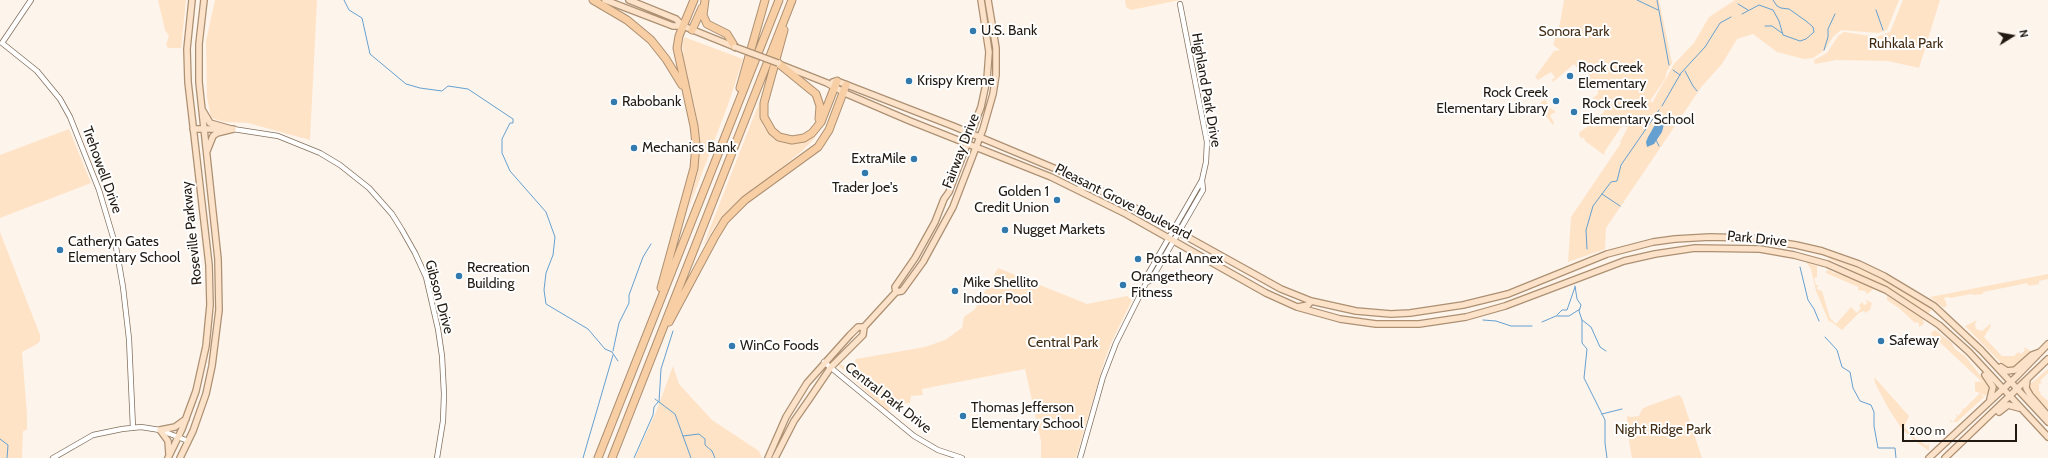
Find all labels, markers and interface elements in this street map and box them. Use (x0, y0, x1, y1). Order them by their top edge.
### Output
north arrow (1992, 16, 2032, 56)
place label: U.S. Bank (981, 23, 1037, 39)
park label: Sonora Park (1539, 24, 1609, 40)
marker: U.S. Bank (968, 26, 978, 36)
text: N (2016, 29, 2031, 39)
street label: Highland Park Drive (1188, 32, 1224, 148)
park label: Ruhkala Park (1869, 36, 1943, 52)
place label: Rock Creek Elementary (1578, 60, 1646, 92)
marker: Rock Creek Elementary (1565, 71, 1575, 81)
place label: Krispy Kreme (917, 73, 995, 89)
marker: Krispy Kreme (904, 76, 914, 86)
place label: Rock Creek Elementary Library (1436, 85, 1548, 118)
place label: Rabobank (622, 94, 681, 110)
marker: Rock Creek Elementary Library (1551, 96, 1561, 106)
place label: Rock Creek Elementary School (1582, 96, 1694, 128)
marker: Rabobank (609, 97, 619, 107)
marker: Rock Creek Elementary School (1569, 107, 1579, 117)
street label: Fairway Drive (939, 111, 983, 191)
street label: Trehowell Drive (78, 124, 126, 216)
place label: Mechanics Bank (642, 140, 736, 156)
marker: Mechanics Bank (629, 143, 639, 153)
place label: ExtraMile (851, 151, 906, 167)
marker: ExtraMile (909, 154, 919, 164)
street label: Pleasant Grove Boulevard (1052, 160, 1194, 244)
marker: Trader Joe's (860, 168, 870, 178)
street label: Roseville Parkway (178, 180, 206, 286)
place label: Trader Joe's (832, 180, 898, 196)
place label: Golden 1 Credit Union (974, 184, 1049, 216)
marker: Golden 1 Credit Union (1052, 195, 1062, 205)
place label: Nugget Markets (1013, 222, 1105, 238)
marker: Nugget Markets (1000, 225, 1010, 235)
street label: Park Drive (1726, 228, 1788, 250)
place label: Catheryn Gates Elementary School (68, 234, 180, 266)
marker: Catheryn Gates Elementary School (55, 245, 65, 255)
place label: Postal Annex (1146, 251, 1223, 267)
marker: Postal Annex (1133, 254, 1143, 264)
street label: Gibson Drive (421, 258, 457, 336)
place label: Recreation Building (467, 260, 530, 292)
place label: Orangetheory Fitness (1131, 269, 1213, 302)
marker: Recreation Building (454, 271, 464, 281)
place label: Mike Shellito Indoor Pool (963, 275, 1038, 308)
marker: Orangetheory Fitness (1118, 280, 1128, 290)
marker: Mike Shellito Indoor Pool (950, 286, 960, 296)
place label: Safeway (1889, 333, 1939, 349)
park label: Central Park (1028, 335, 1098, 351)
marker: Safeway (1876, 336, 1886, 346)
place label: WinCo Foods (740, 338, 819, 354)
marker: WinCo Foods (727, 341, 737, 351)
street label: Central Park Drive (841, 359, 935, 437)
place label: Thomas Jefferson Elementary School (971, 400, 1083, 432)
marker: Thomas Jefferson Elementary School (958, 411, 968, 421)
scale bar (1904, 416, 2019, 442)
park label: Night Ridge Park (1615, 422, 1711, 438)
text: 200 m (1909, 423, 1945, 438)

